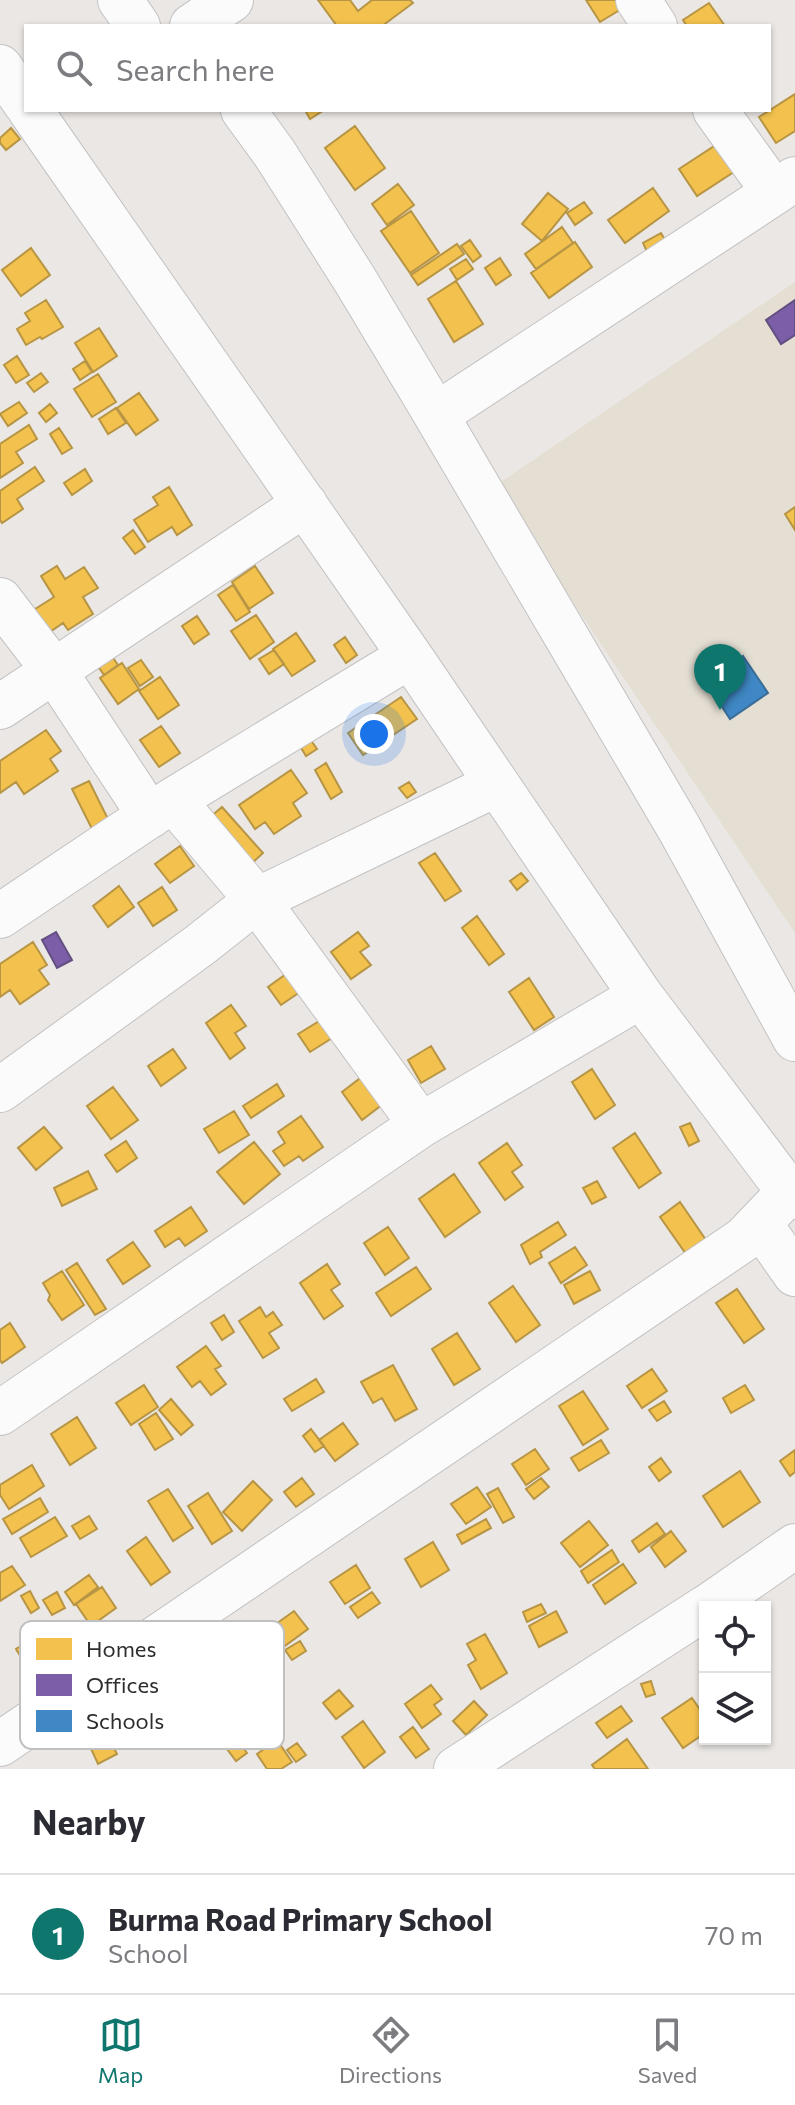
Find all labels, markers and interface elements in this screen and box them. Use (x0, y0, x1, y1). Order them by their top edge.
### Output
search box (24, 24, 771, 112)
icon: search (52, 46, 96, 90)
text: Search here (116, 50, 275, 87)
pin: 1 (694, 644, 746, 710)
your location (354, 714, 394, 754)
map controls (699, 1601, 771, 1745)
button: locate (699, 1601, 771, 1673)
legend (20, 1621, 284, 1749)
text: Homes (86, 1635, 156, 1662)
text: Offices (86, 1671, 159, 1698)
button: layers (699, 1673, 771, 1745)
text: Schools (86, 1707, 164, 1734)
text: Nearby (32, 1800, 146, 1842)
text: Burma Road Primary School (108, 1900, 492, 1937)
text: 1 (52, 1919, 64, 1950)
text: 70 m (705, 1919, 763, 1950)
text: School (108, 1937, 189, 1968)
tab: Map (98, 2013, 143, 2088)
tab: Directions (339, 2013, 442, 2088)
tab: Saved (638, 2013, 697, 2088)

